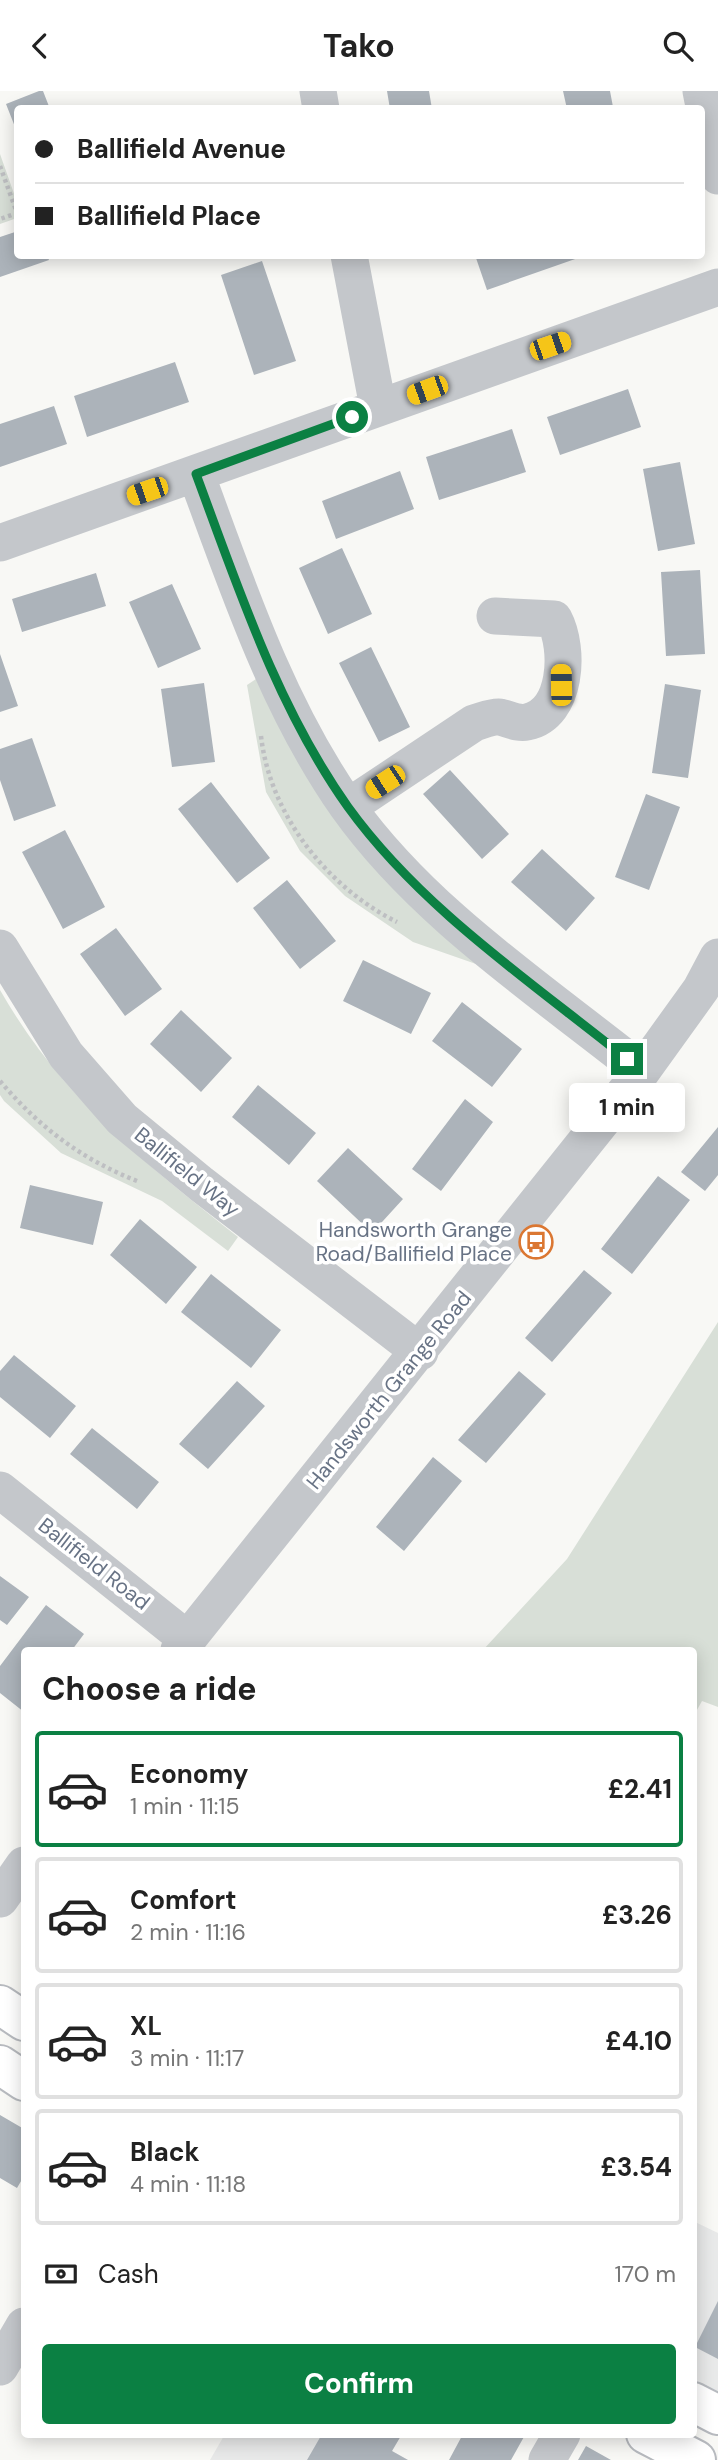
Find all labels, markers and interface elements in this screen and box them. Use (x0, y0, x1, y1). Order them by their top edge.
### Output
text: Tako (323, 25, 395, 67)
icon: back (21, 27, 59, 65)
icon: search (659, 27, 697, 65)
text: Ballifield Avenue (77, 132, 286, 166)
text: Ballifield Place (77, 199, 261, 233)
car (527, 329, 574, 363)
car (404, 373, 451, 407)
route start (336, 401, 368, 433)
car (124, 474, 171, 508)
car (551, 664, 572, 706)
car (362, 762, 409, 802)
route end (611, 1043, 643, 1075)
callout: 1 min (569, 1083, 685, 1133)
text: 1 min (599, 1092, 655, 1122)
street label: Ballifield Way (129, 1121, 246, 1223)
place label: Handsworth Grange Road/Ballifield Place (316, 1216, 512, 1268)
bus stop icon: Handsworth Grange Road/Ballifield Place (517, 1223, 555, 1261)
street label: Handsworth Grange Road (300, 1285, 478, 1495)
street label: Ballifield Road (32, 1512, 156, 1616)
text: Choose a ride (42, 1668, 257, 1710)
text: Economy (130, 1757, 248, 1791)
icon: car (46, 1758, 109, 1821)
text: £2.41 (608, 1772, 672, 1806)
text: 1 min · 11:15 (130, 1791, 240, 1821)
text: Comfort (130, 1883, 236, 1917)
icon: car (46, 1884, 109, 1947)
text: £3.26 (602, 1898, 672, 1932)
text: 2 min · 11:16 (130, 1917, 246, 1947)
text: XL (130, 2009, 162, 2043)
icon: car (46, 2010, 109, 2073)
text: £4.10 (605, 2024, 672, 2058)
text: 3 min · 11:17 (130, 2043, 244, 2073)
text: Black (130, 2135, 200, 2169)
icon: car (46, 2136, 109, 2199)
text: £3.54 (600, 2150, 672, 2184)
text: 4 min · 11:18 (130, 2169, 246, 2199)
icon: cash (42, 2255, 80, 2293)
text: Cash (98, 2257, 159, 2291)
text: 170 m (615, 2259, 676, 2289)
button: Confirm (42, 2344, 676, 2424)

